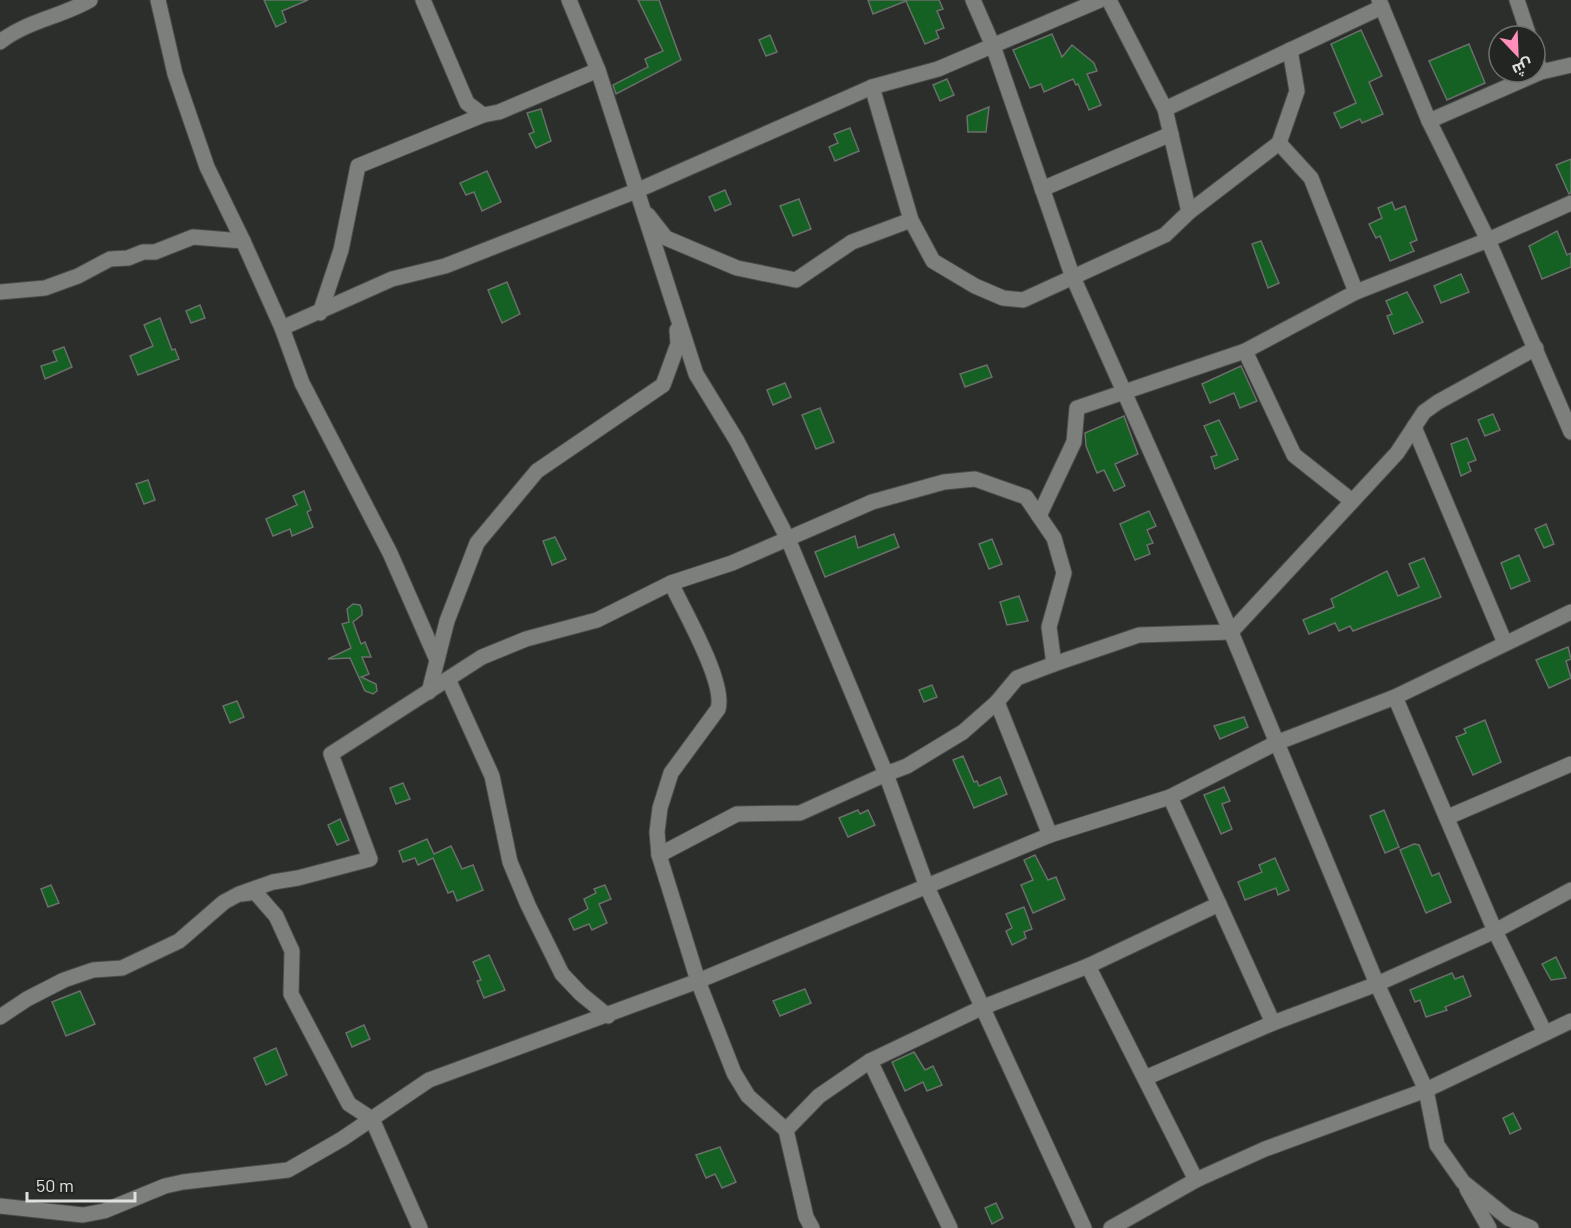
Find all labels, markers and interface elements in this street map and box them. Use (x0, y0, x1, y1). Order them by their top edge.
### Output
north arrow (1487, 24, 1547, 84)
text: ش (1510, 55, 1536, 81)
scale bar (27, 1165, 135, 1203)
text: 50 m (36, 1174, 74, 1196)

